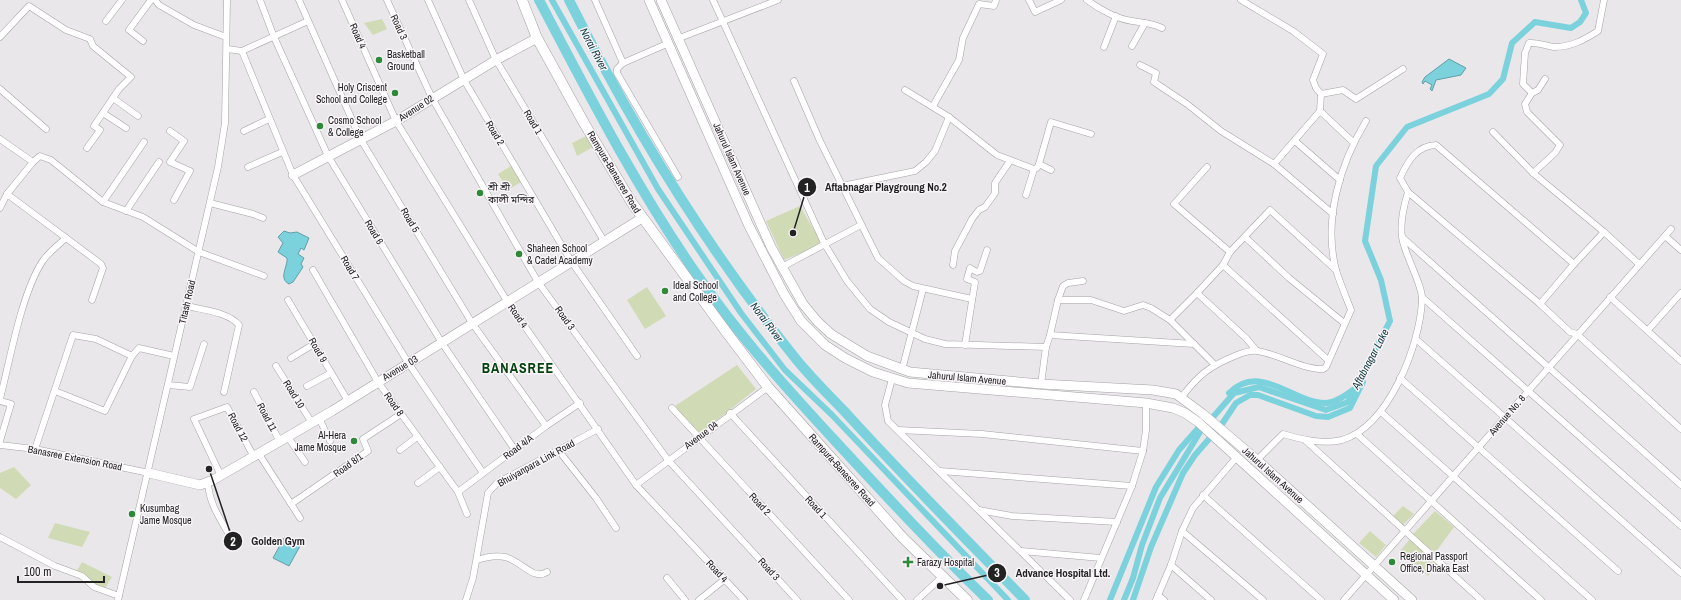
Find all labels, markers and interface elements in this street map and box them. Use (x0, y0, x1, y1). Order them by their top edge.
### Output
street label: Road 3 (388, 12, 411, 42)
street label: Road 4 (347, 21, 369, 51)
water label: Norai River (577, 25, 611, 74)
place label: Basketball Ground (387, 48, 425, 73)
marker: Basketball Ground (374, 55, 384, 65)
place label: Holy Criscent School and College (316, 81, 388, 106)
marker: Holy Criscent School and College (390, 88, 400, 98)
street label: Avenue 02 (395, 92, 436, 125)
street label: Road 1 (521, 107, 546, 137)
place label: Cosmo School & College (328, 114, 381, 139)
street label: Road 2 (483, 118, 508, 148)
marker: Cosmo School & College (315, 121, 325, 131)
street label: Jahurul Islam Avenue (710, 121, 754, 198)
street label: Rampura-Banasree Road (584, 129, 644, 215)
callout: Aftabnagar Playgroung No.2 (797, 176, 955, 199)
text: 1 (804, 180, 810, 196)
text: Aftabnagar Playgroung No.2 (825, 180, 947, 194)
place label: শ্রী শ্রী কালী মন্দির (487, 181, 535, 206)
marker: শ্রী শ্রী কালী মন্দির (475, 188, 485, 198)
street label: Road 5 (398, 205, 423, 235)
street label: Road 6 (362, 217, 387, 247)
place label: Shaheen School & Cadet Academy (527, 242, 594, 267)
marker: Shaheen School & Cadet Academy (514, 249, 524, 259)
street label: Road 7 (338, 253, 363, 283)
street label: Titash Road (176, 279, 198, 325)
place label: Ideal School and College (673, 279, 718, 304)
marker: Ideal School and College (660, 286, 670, 296)
water label: Norai River (748, 299, 787, 345)
street label: Road 4 (505, 301, 531, 331)
street label: Road 3 (552, 303, 578, 333)
water label: Aftabnagar Lake (1348, 326, 1392, 392)
street label: Road 9 (306, 335, 330, 365)
street label: Avenue 03 (379, 352, 420, 384)
district label: BANASREE (482, 359, 554, 377)
street label: Jahurul Islam Avenue (927, 368, 1007, 388)
street label: Road 10 (280, 377, 308, 411)
street label: Road 8 (381, 389, 407, 419)
street label: Avenue No. 8 (1485, 392, 1528, 439)
street label: Road 11 (254, 401, 280, 434)
street label: Road 12 (225, 410, 251, 444)
street label: Avenue 04 (681, 418, 721, 453)
place label: Al-Hera Jame Mosque (295, 429, 346, 454)
street label: Road 4/A (500, 431, 536, 462)
street label: Rampura-Banasree Road (806, 431, 878, 509)
marker: Al-Hera Jame Mosque (349, 436, 359, 446)
street label: Bhuiyanpara Link Road (495, 436, 577, 490)
street label: Banasree Extension Road (27, 442, 123, 474)
street label: Jahurul Islam Avenue (1240, 444, 1307, 506)
street label: Road 8/1 (331, 450, 366, 480)
street label: Road 2 (746, 490, 774, 518)
street label: Road 1 (802, 493, 830, 521)
place label: Kusumbag Jame Mosque (140, 502, 192, 527)
marker: Kusumbag Jame Mosque (127, 509, 137, 519)
callout: Golden Gym (223, 530, 313, 553)
text: 2 (230, 534, 236, 550)
text: Golden Gym (251, 534, 305, 548)
place label: Regional Passport Office, Dhaka East (1400, 550, 1469, 575)
street label: Road 3 (755, 555, 783, 583)
marker: Farazy Hospital (902, 556, 914, 568)
place label: Farazy Hospital (917, 556, 974, 569)
street label: Road 4 (703, 557, 731, 585)
marker: Regional Passport Office, Dhaka East (1387, 557, 1397, 567)
scale bar (18, 558, 104, 584)
callout: Advance Hospital Ltd. (987, 562, 1118, 585)
text: 100 m (24, 564, 51, 580)
text: 3 (994, 565, 1000, 581)
text: Advance Hospital Ltd. (1016, 566, 1111, 580)

